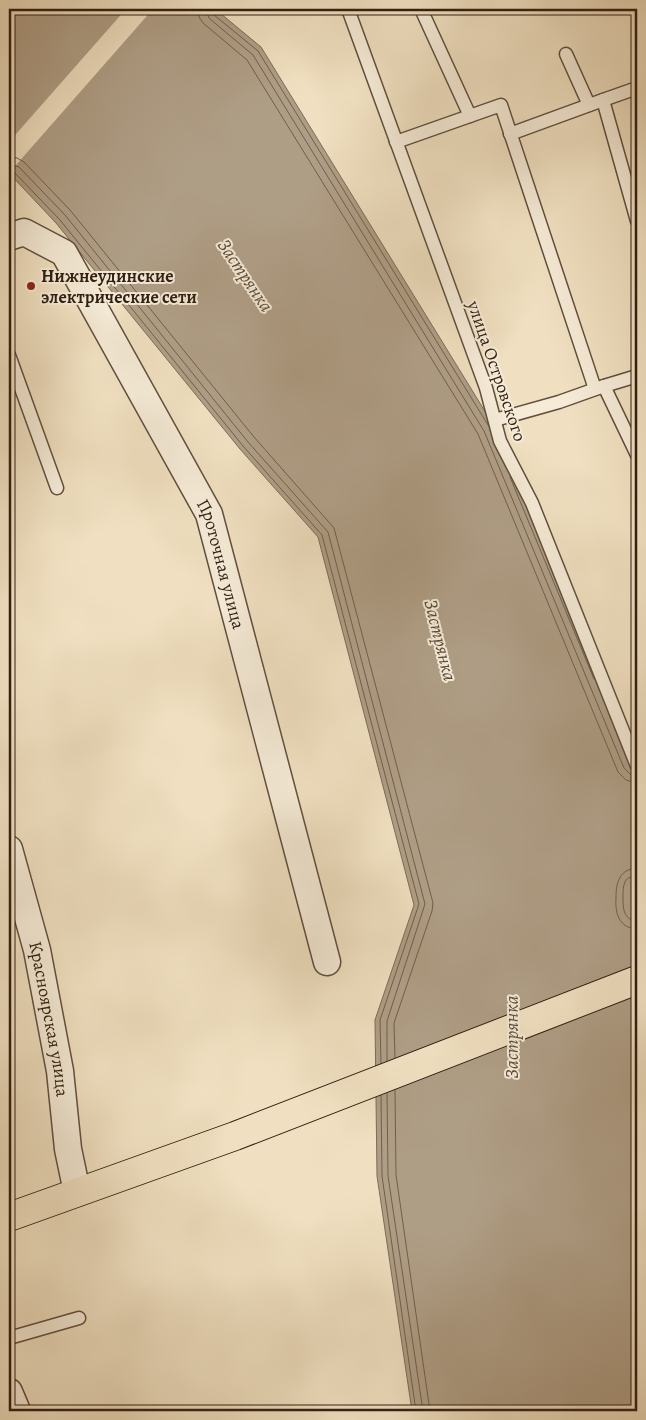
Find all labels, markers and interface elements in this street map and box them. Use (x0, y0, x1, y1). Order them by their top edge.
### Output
water label: Застрянка (211, 234, 279, 317)
place label: Нижнеудинские электрические сети (41, 264, 197, 309)
marker: Нижнеудинские электрические сети (25, 280, 37, 292)
street label: улица Островского (461, 296, 532, 445)
street label: Проточная улица (191, 494, 251, 632)
water label: Застрянка (417, 597, 463, 684)
street label: Красноярская улица (23, 939, 75, 1099)
water label: Застрянка (499, 995, 525, 1079)

